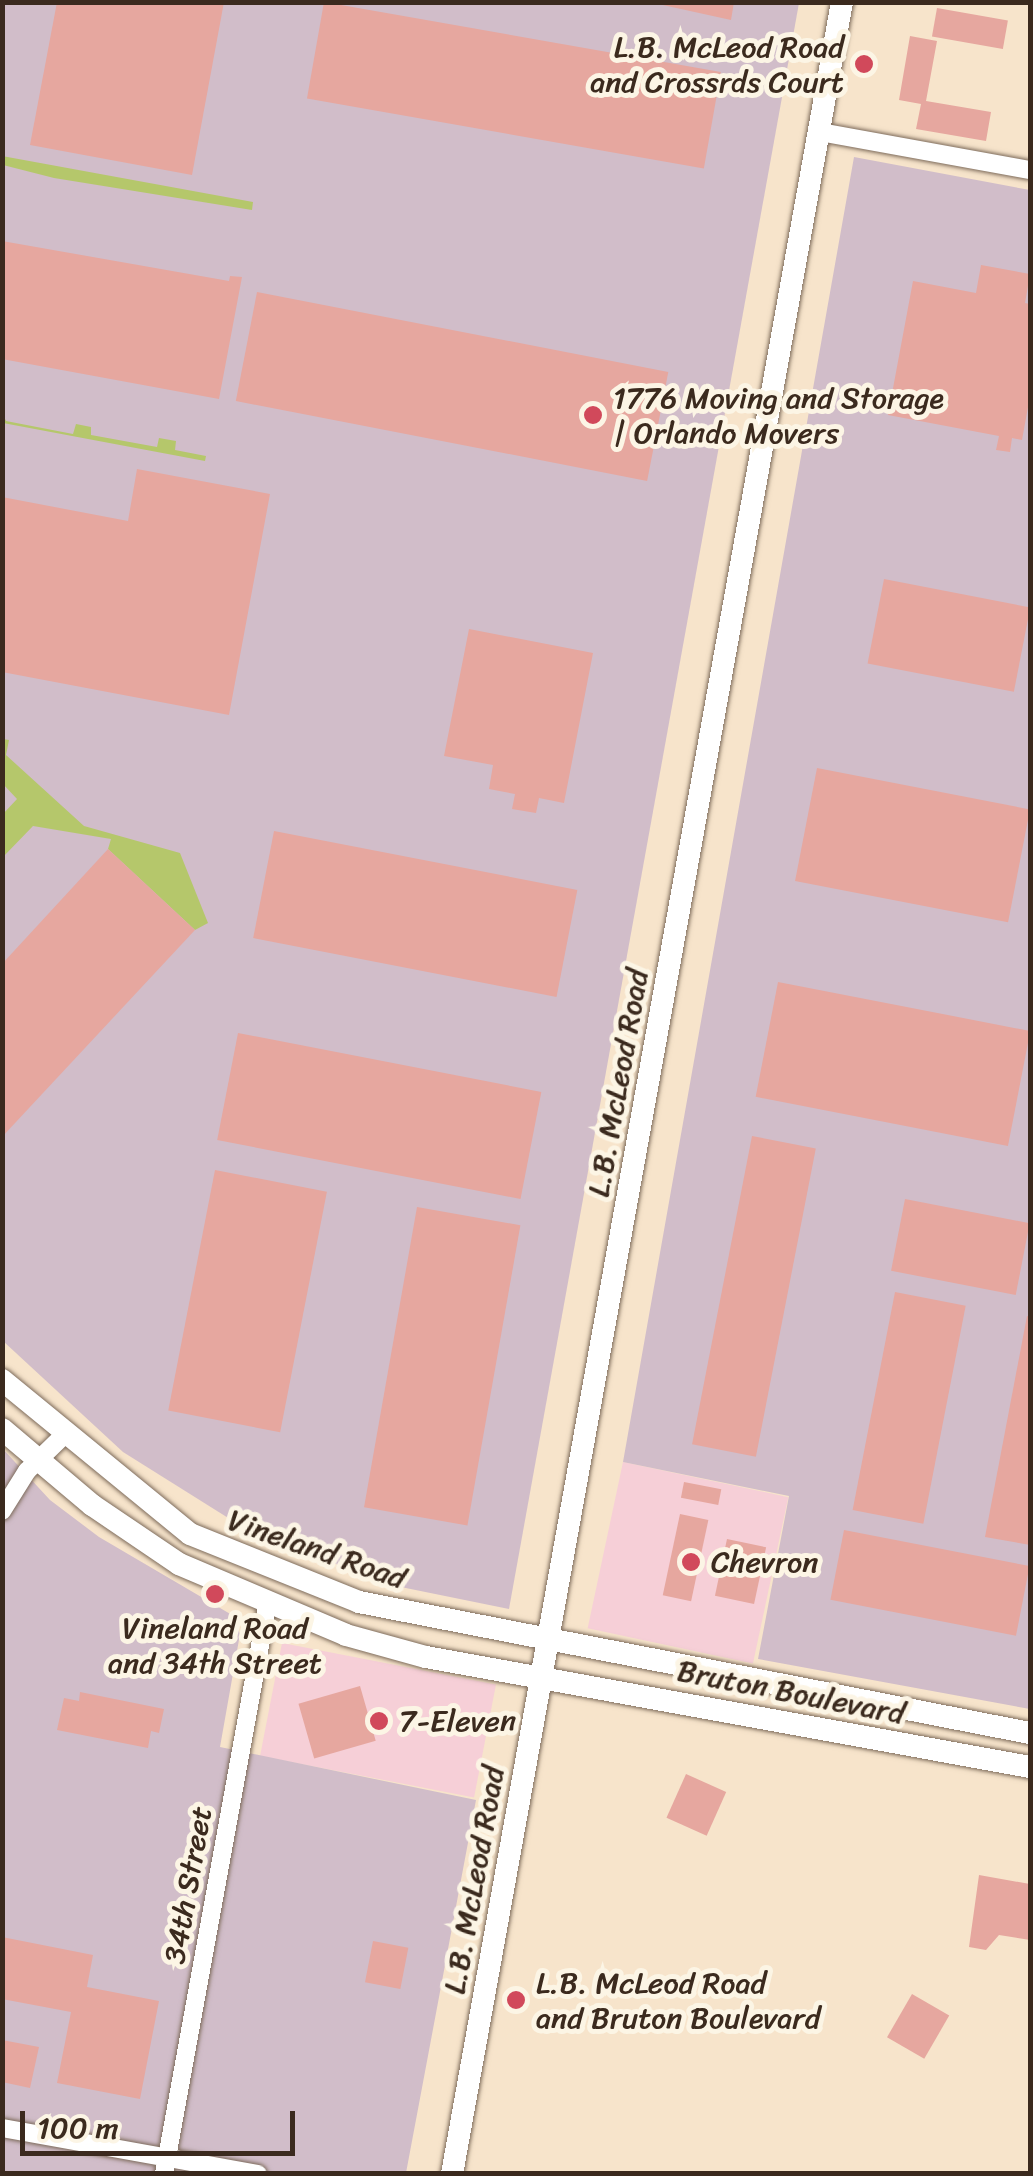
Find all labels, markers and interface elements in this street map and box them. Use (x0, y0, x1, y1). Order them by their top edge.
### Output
place label: L.B. McLeod Road and Crossrds Court (593, 29, 844, 100)
marker: L.B. McLeod Road and Crossrds Court (853, 53, 875, 75)
place label: 1776 Moving and Storage | Orlando Movers (613, 380, 945, 450)
marker: 1776 Moving and Storage | Orlando Movers (582, 404, 604, 426)
street label: L.B. McLeod Road (580, 966, 656, 1200)
street label: Vineland Road (223, 1502, 411, 1596)
place label: Chevron (711, 1544, 819, 1580)
marker: Chevron (680, 1551, 702, 1573)
marker: Vineland Road and 34th Street (204, 1583, 226, 1605)
place label: Vineland Road and 34th Street (108, 1610, 322, 1680)
street label: Bruton Boulevard (675, 1652, 907, 1732)
place label: 7-Eleven (399, 1703, 516, 1739)
marker: 7-Eleven (368, 1710, 390, 1732)
street label: L.B. McLeod Road (436, 1763, 512, 1997)
street label: 34th Street (156, 1804, 220, 1966)
place label: L.B. McLeod Road and Bruton Boulevard (536, 1965, 821, 2036)
marker: L.B. McLeod Road and Bruton Boulevard (505, 1989, 527, 2011)
scale bar (25, 2091, 300, 2153)
text: 100 m (37, 2101, 119, 2155)

